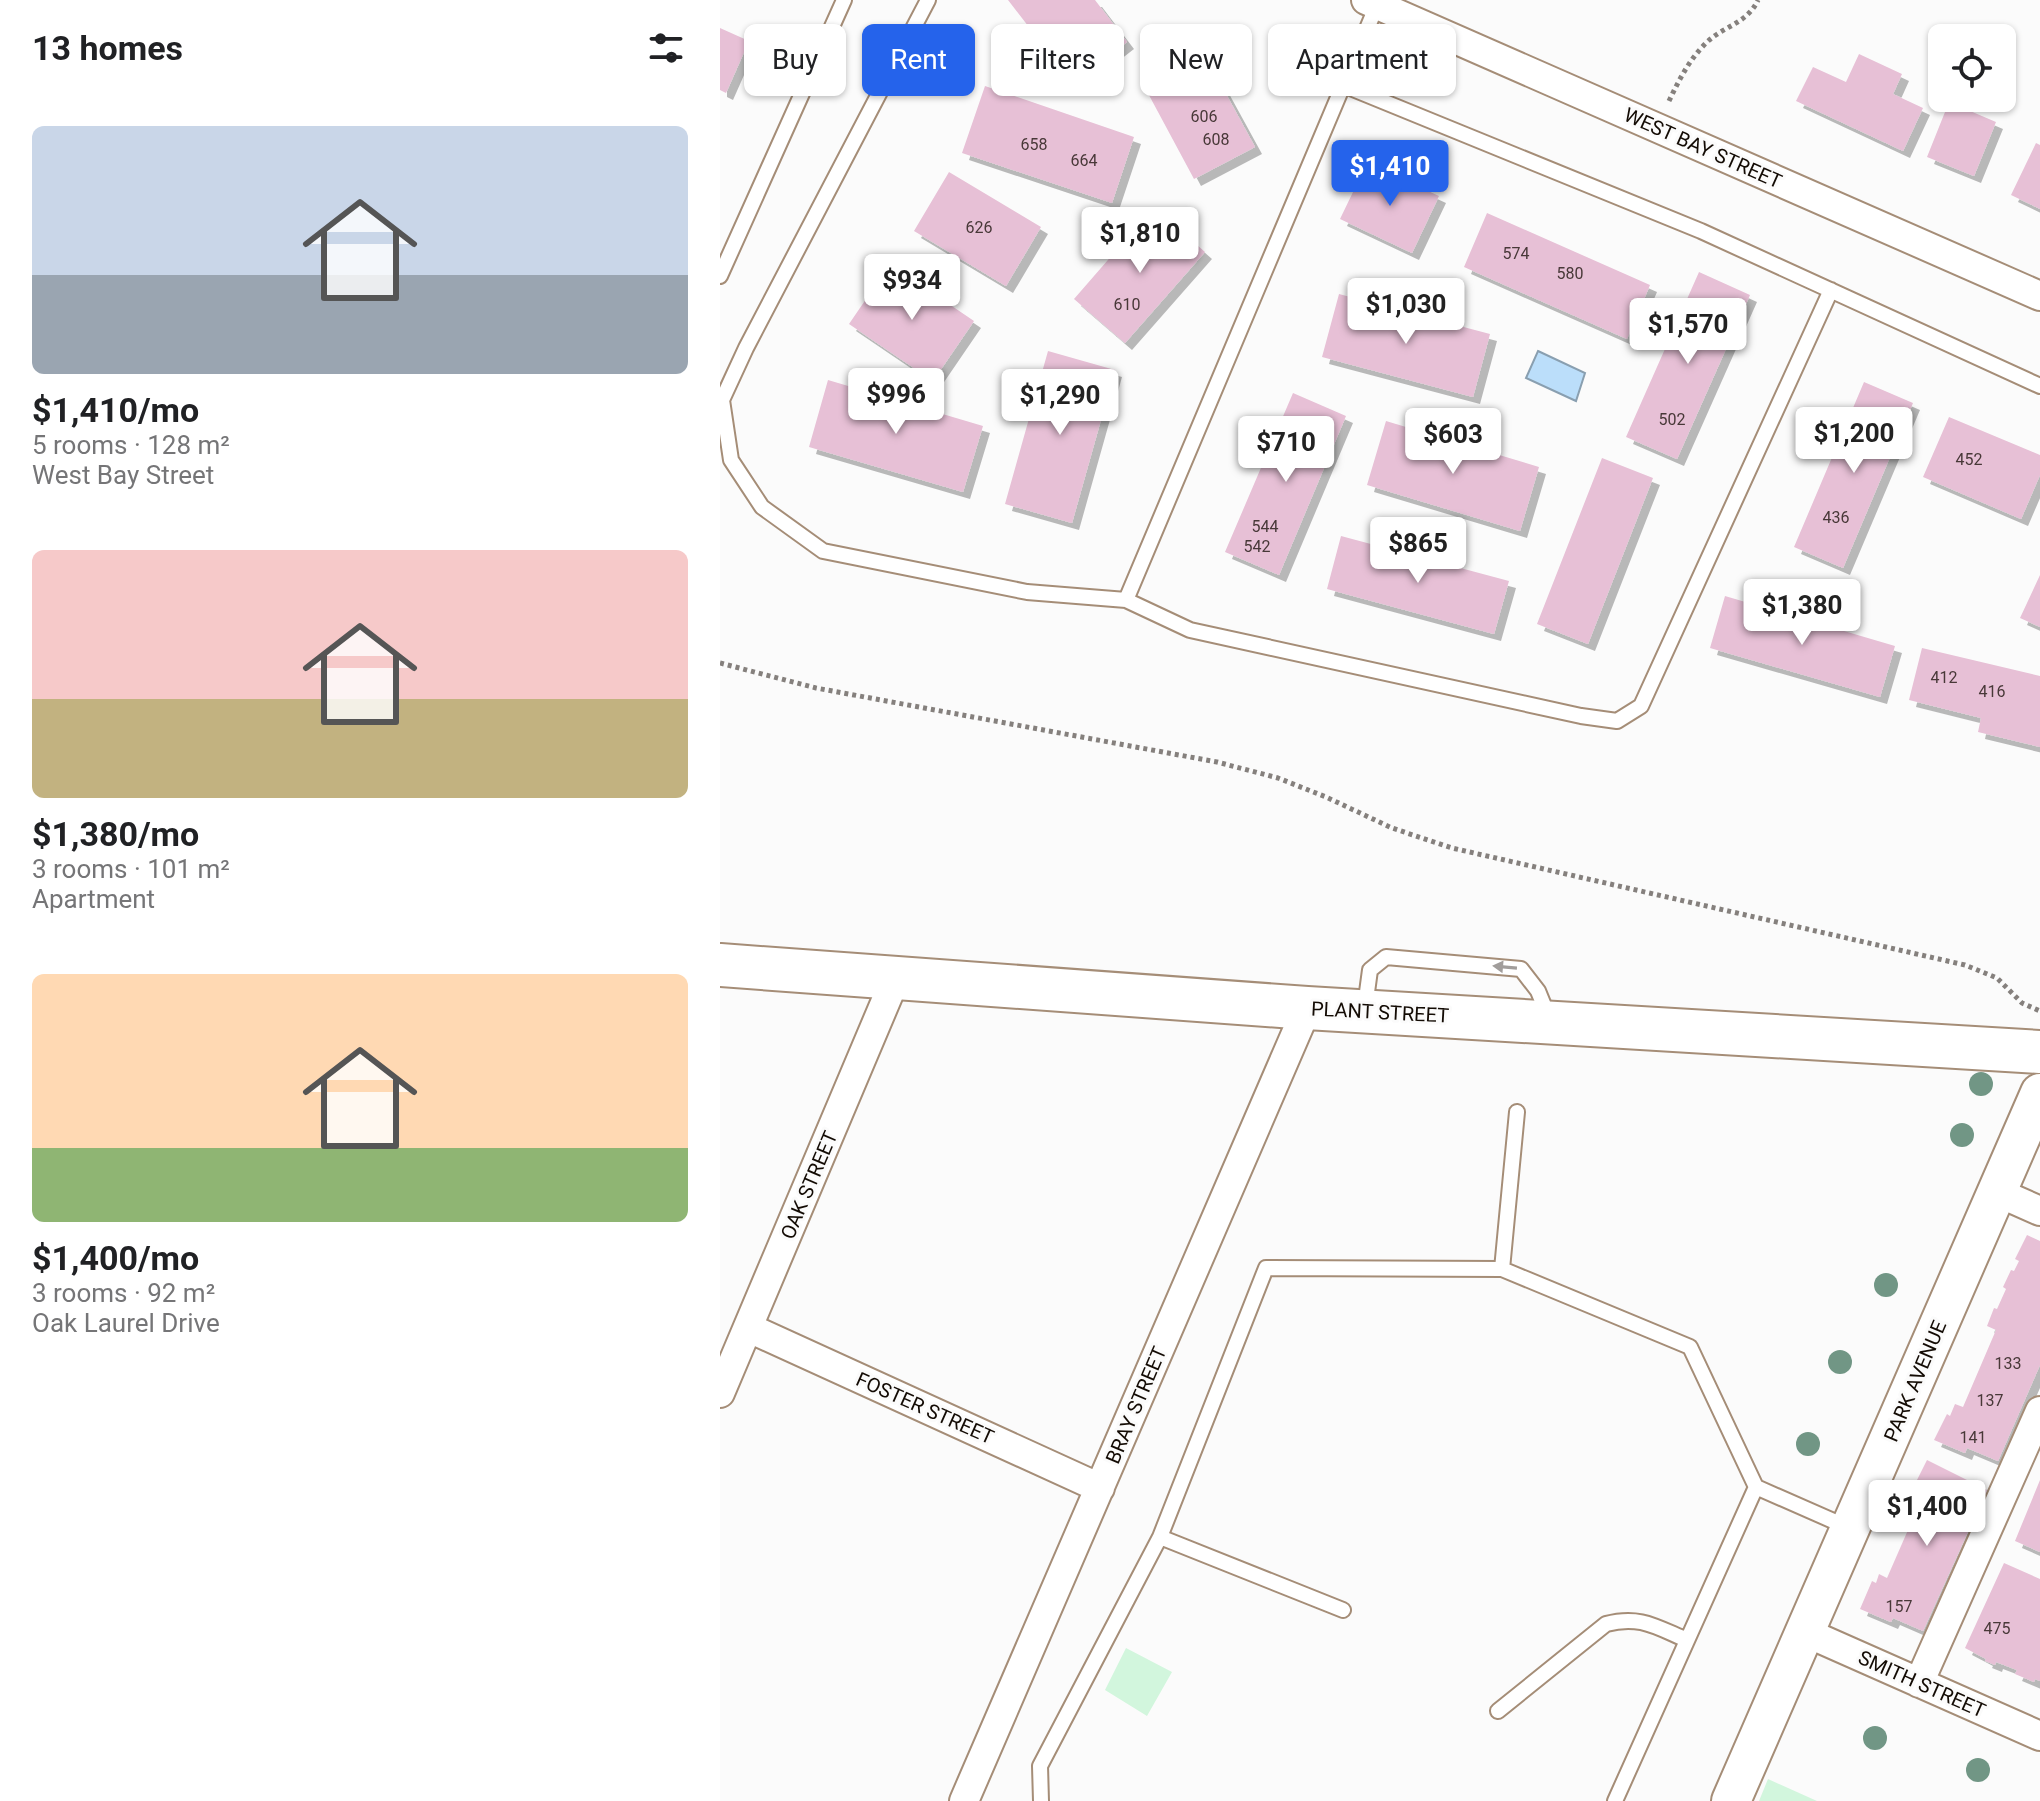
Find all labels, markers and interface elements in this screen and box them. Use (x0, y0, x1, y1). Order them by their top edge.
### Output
chip: Buy (744, 24, 846, 96)
chip: Rent (862, 24, 975, 96)
chip: Filters (991, 24, 1124, 96)
chip: New (1140, 24, 1252, 96)
chip: Apartment (1268, 24, 1456, 96)
map controls (1928, 24, 2016, 112)
button: locate (1928, 24, 2016, 112)
icon: filters (644, 26, 688, 70)
text: 13 homes (32, 28, 183, 68)
street label: WEST BAY STREET (1620, 102, 1786, 194)
house number: 606 (1191, 107, 1217, 126)
house number: 608 (1203, 130, 1229, 149)
house number: 658 (1021, 135, 1047, 154)
pin: $1,410 (1325, 140, 1455, 208)
house number: 664 (1071, 151, 1097, 170)
text: $1,410 (1350, 151, 1430, 181)
icon: home (288, 178, 432, 322)
pin: $1,810 (1075, 207, 1205, 275)
house number: 626 (966, 218, 992, 237)
text: $1,810 (1100, 218, 1180, 248)
house number: 574 (1503, 244, 1529, 263)
pin: $934 (865, 254, 959, 322)
house number: 580 (1557, 264, 1583, 283)
text: $934 (882, 265, 942, 295)
pin: $1,030 (1341, 278, 1471, 346)
text: $1,030 (1366, 289, 1446, 319)
house number: 610 (1114, 295, 1140, 314)
pin: $1,570 (1623, 298, 1753, 366)
text: $1,570 (1648, 309, 1728, 339)
pin: $996 (849, 368, 943, 436)
pin: $1,290 (995, 369, 1125, 437)
text: $996 (866, 379, 926, 409)
text: $1,290 (1020, 380, 1100, 410)
text: $1,410/mo (32, 390, 199, 430)
pin: $1,200 (1789, 407, 1919, 475)
pin: $603 (1406, 408, 1500, 476)
house number: 502 (1659, 410, 1685, 429)
pin: $710 (1239, 416, 1333, 484)
text: $1,200 (1814, 418, 1894, 448)
text: $603 (1423, 419, 1483, 449)
text: $710 (1256, 427, 1316, 457)
text: 5 rooms · 128 m² (32, 430, 230, 460)
house number: 452 (1956, 450, 1982, 469)
text: West Bay Street (32, 460, 214, 490)
house number: 436 (1823, 508, 1849, 527)
house number: 544 (1252, 517, 1278, 536)
pin: $865 (1371, 517, 1465, 585)
text: $865 (1388, 528, 1448, 558)
house number: 542 (1244, 537, 1270, 556)
pin: $1,380 (1737, 579, 1867, 647)
text: $1,380 (1762, 590, 1842, 620)
icon: home (288, 602, 432, 746)
house number: 412 (1931, 668, 1957, 687)
house number: 416 (1979, 682, 2005, 701)
text: $1,380/mo (32, 814, 199, 854)
text: 3 rooms · 101 m² (32, 854, 230, 884)
text: Apartment (32, 884, 155, 914)
one-way arrow (1492, 961, 1517, 974)
street label: PLANT STREET (1310, 996, 1450, 1028)
icon: home (288, 1026, 432, 1170)
street label: OAK STREET (775, 1127, 843, 1243)
text: $1,400/mo (32, 1238, 199, 1278)
text: 3 rooms · 92 m² (32, 1278, 215, 1308)
text: Oak Laurel Drive (32, 1308, 220, 1338)
street label: PARK AVENUE (1879, 1317, 1951, 1445)
street label: BRAY STREET (1101, 1343, 1171, 1467)
house number: 133 (1995, 1354, 2021, 1373)
street label: FOSTER STREET (852, 1367, 998, 1449)
house number: 137 (1977, 1391, 2003, 1410)
house number: 141 (1960, 1428, 1986, 1447)
pin: $1,400 (1862, 1480, 1992, 1548)
text: $1,400 (1887, 1491, 1967, 1521)
house number: 157 (1886, 1597, 1912, 1616)
house number: 475 (1984, 1619, 2010, 1638)
street label: SMITH STREET (1855, 1645, 1989, 1723)

